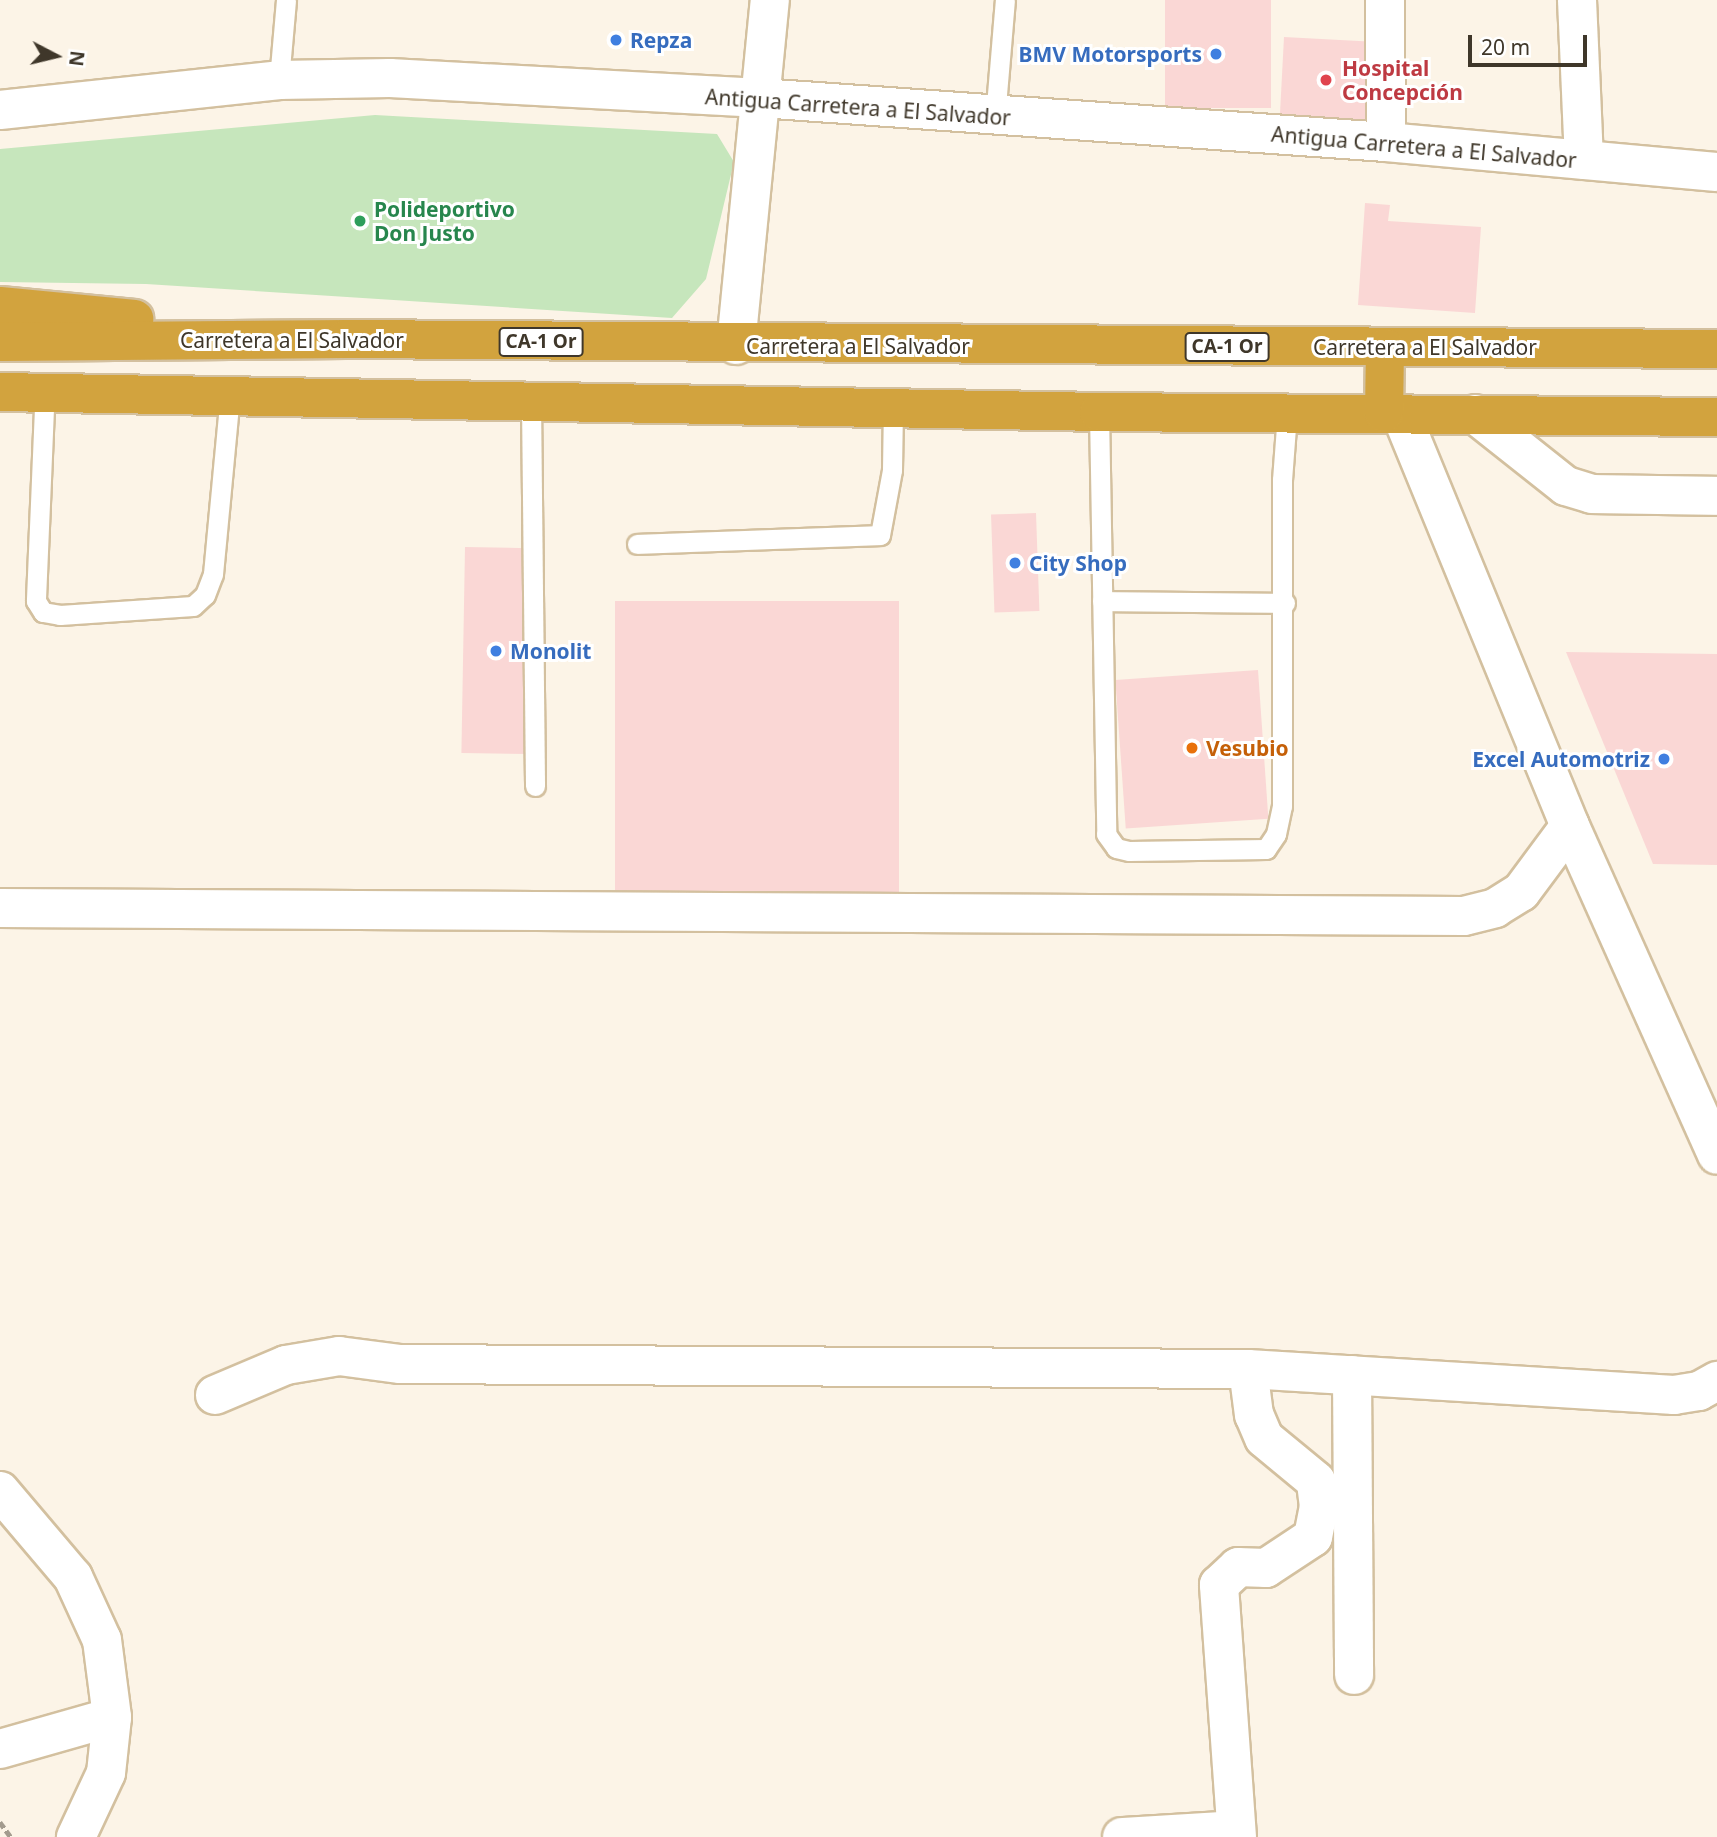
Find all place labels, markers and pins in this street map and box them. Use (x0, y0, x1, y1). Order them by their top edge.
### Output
place label: Repza (630, 27, 692, 53)
marker: Repza (608, 32, 624, 48)
place label: BMV Motorsports (1019, 41, 1202, 67)
marker: BMV Motorsports (1208, 46, 1224, 62)
place label: Hospital Concepción (1342, 55, 1463, 105)
marker: Hospital Concepción (1316, 70, 1336, 90)
place label: Polideportivo Don Justo (374, 196, 515, 246)
marker: Polideportivo Don Justo (352, 213, 368, 229)
place label: City Shop (1029, 550, 1127, 576)
marker: City Shop (1007, 555, 1023, 571)
place label: Monolit (510, 638, 591, 664)
marker: Monolit (488, 643, 504, 659)
place label: Vesubio (1206, 735, 1289, 761)
marker: Vesubio (1184, 740, 1200, 756)
place label: Excel Automotriz (1472, 746, 1650, 772)
marker: Excel Automotriz (1656, 751, 1672, 767)

